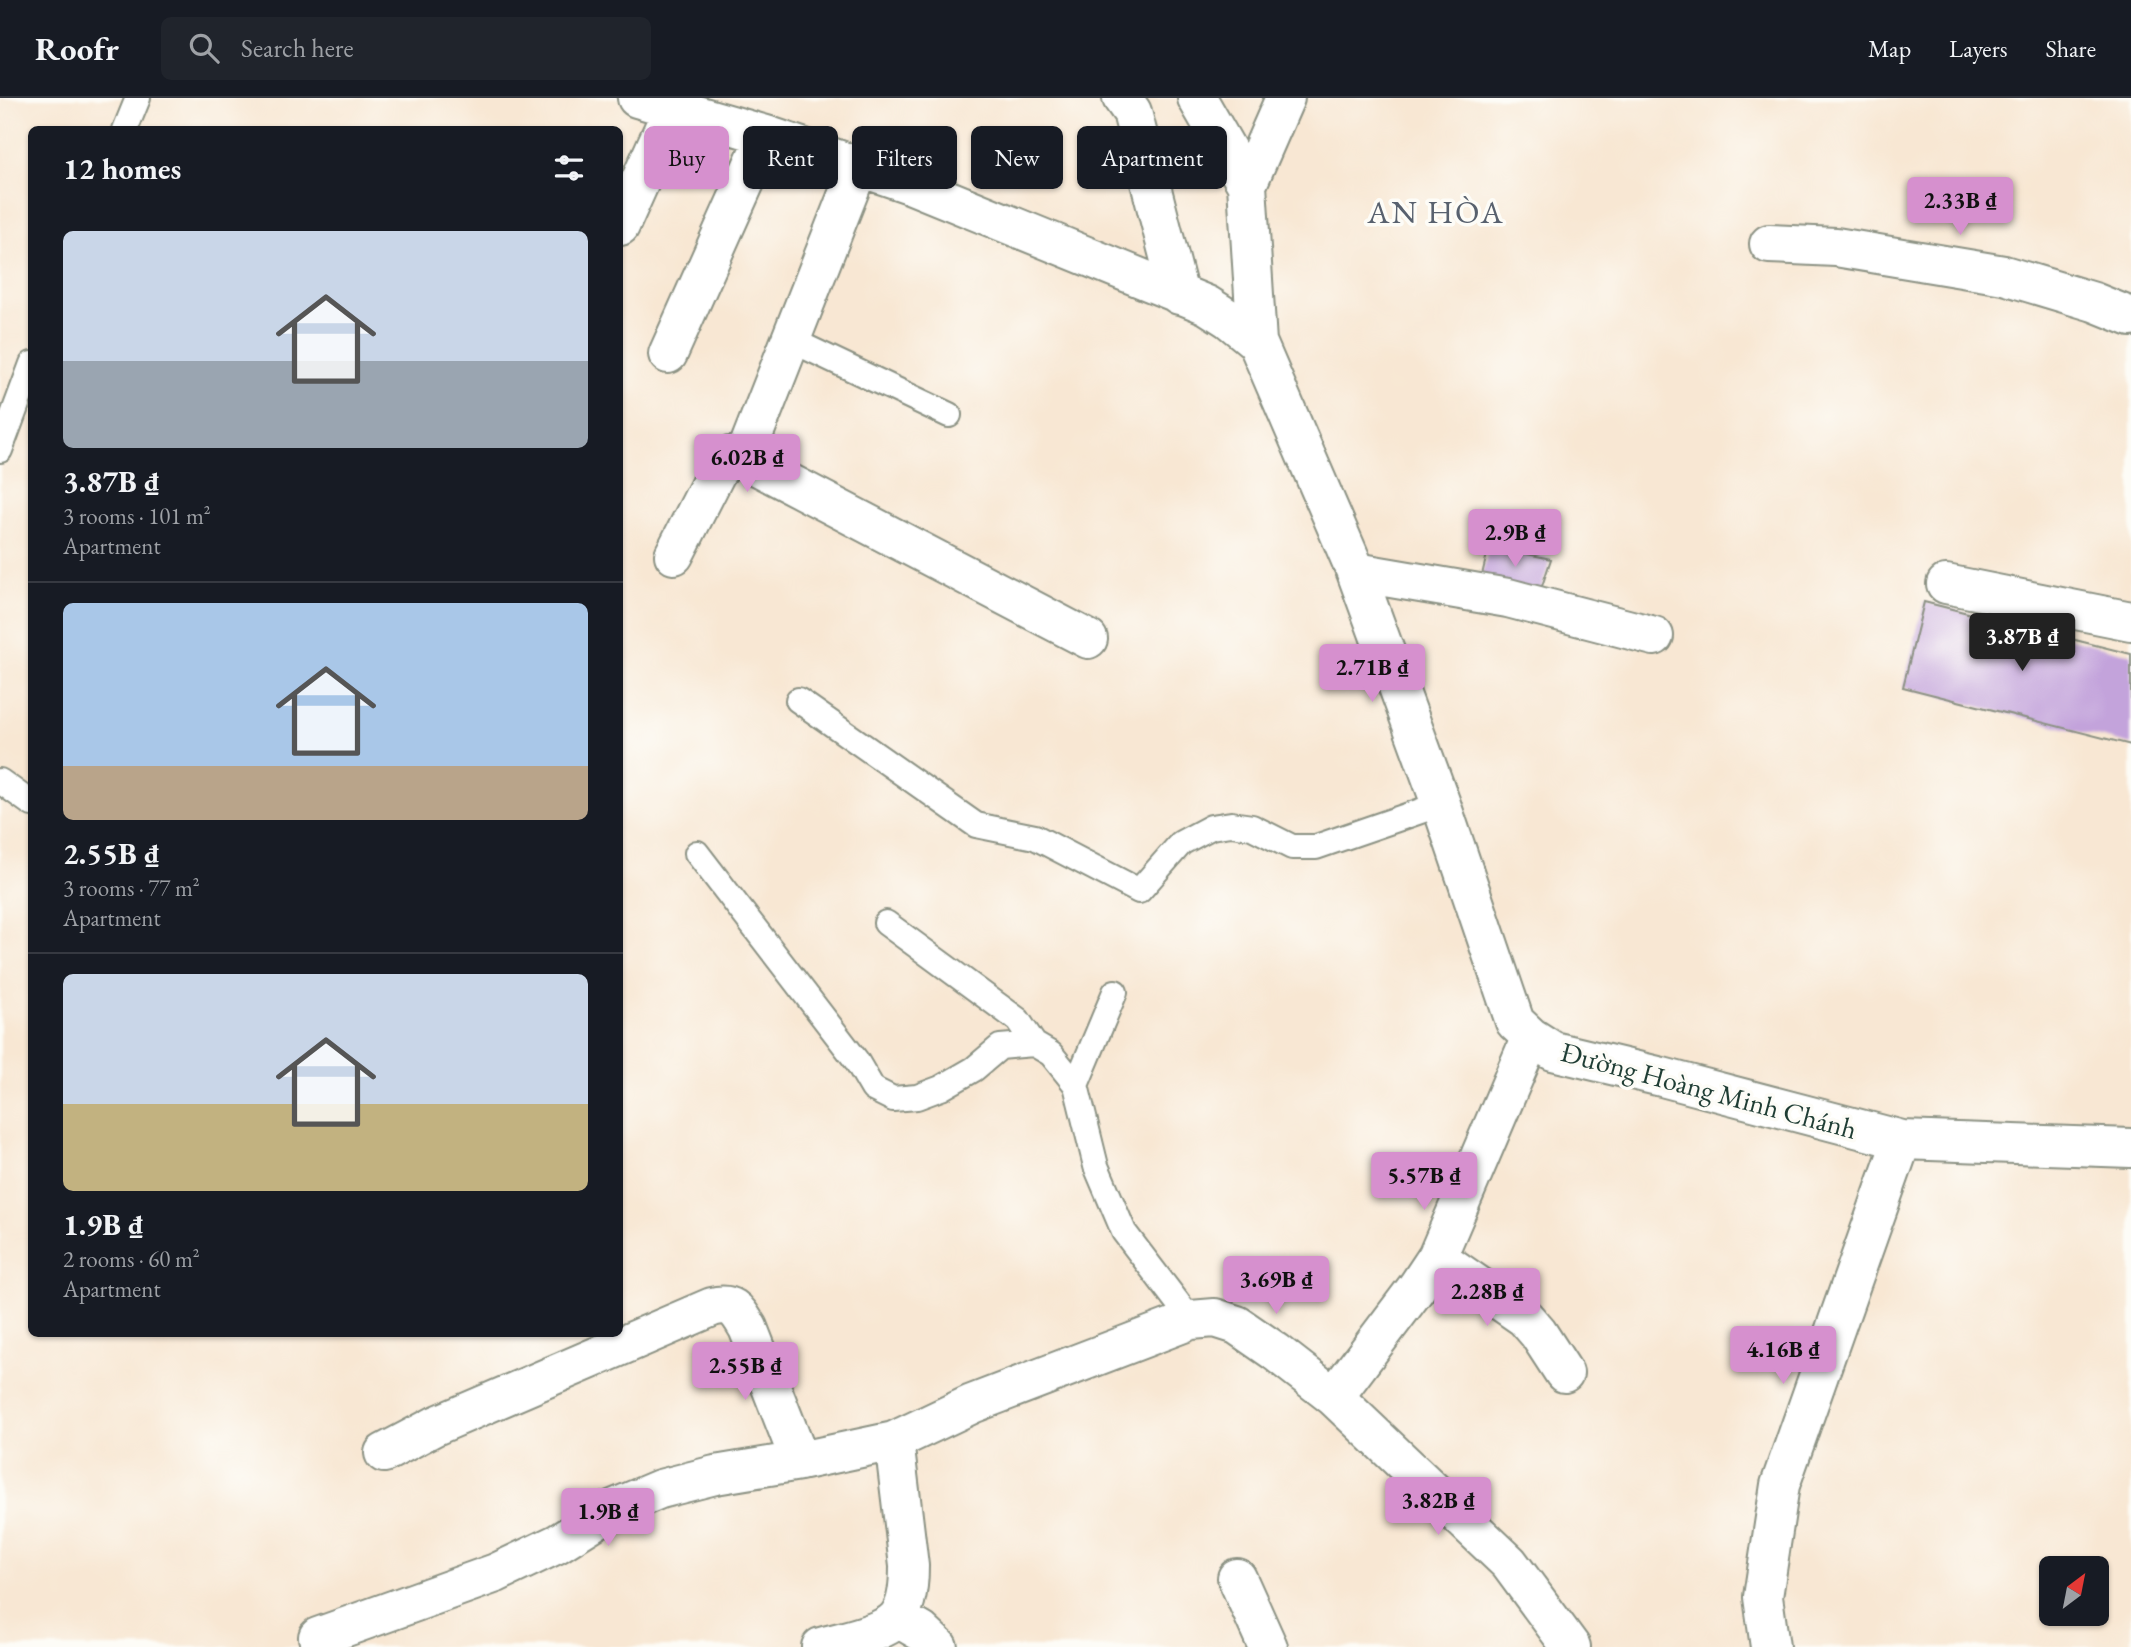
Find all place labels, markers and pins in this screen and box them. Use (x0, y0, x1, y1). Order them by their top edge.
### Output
pin: 2.33B ₫ (1895, 178, 2025, 237)
pin: 6.02B ₫ (682, 434, 812, 494)
pin: 2.9B ₫ (1458, 510, 1572, 569)
pin: 3.87B ₫ (1957, 614, 2087, 673)
pin: 2.71B ₫ (1307, 644, 1437, 704)
pin: 5.57B ₫ (1359, 1152, 1489, 1212)
pin: 3.69B ₫ (1211, 1256, 1341, 1316)
pin: 2.28B ₫ (1422, 1268, 1552, 1328)
pin: 4.16B ₫ (1718, 1326, 1848, 1386)
pin: 2.55B ₫ (680, 1342, 810, 1402)
pin: 3.82B ₫ (1373, 1478, 1503, 1537)
pin: 1.9B ₫ (551, 1488, 665, 1548)

